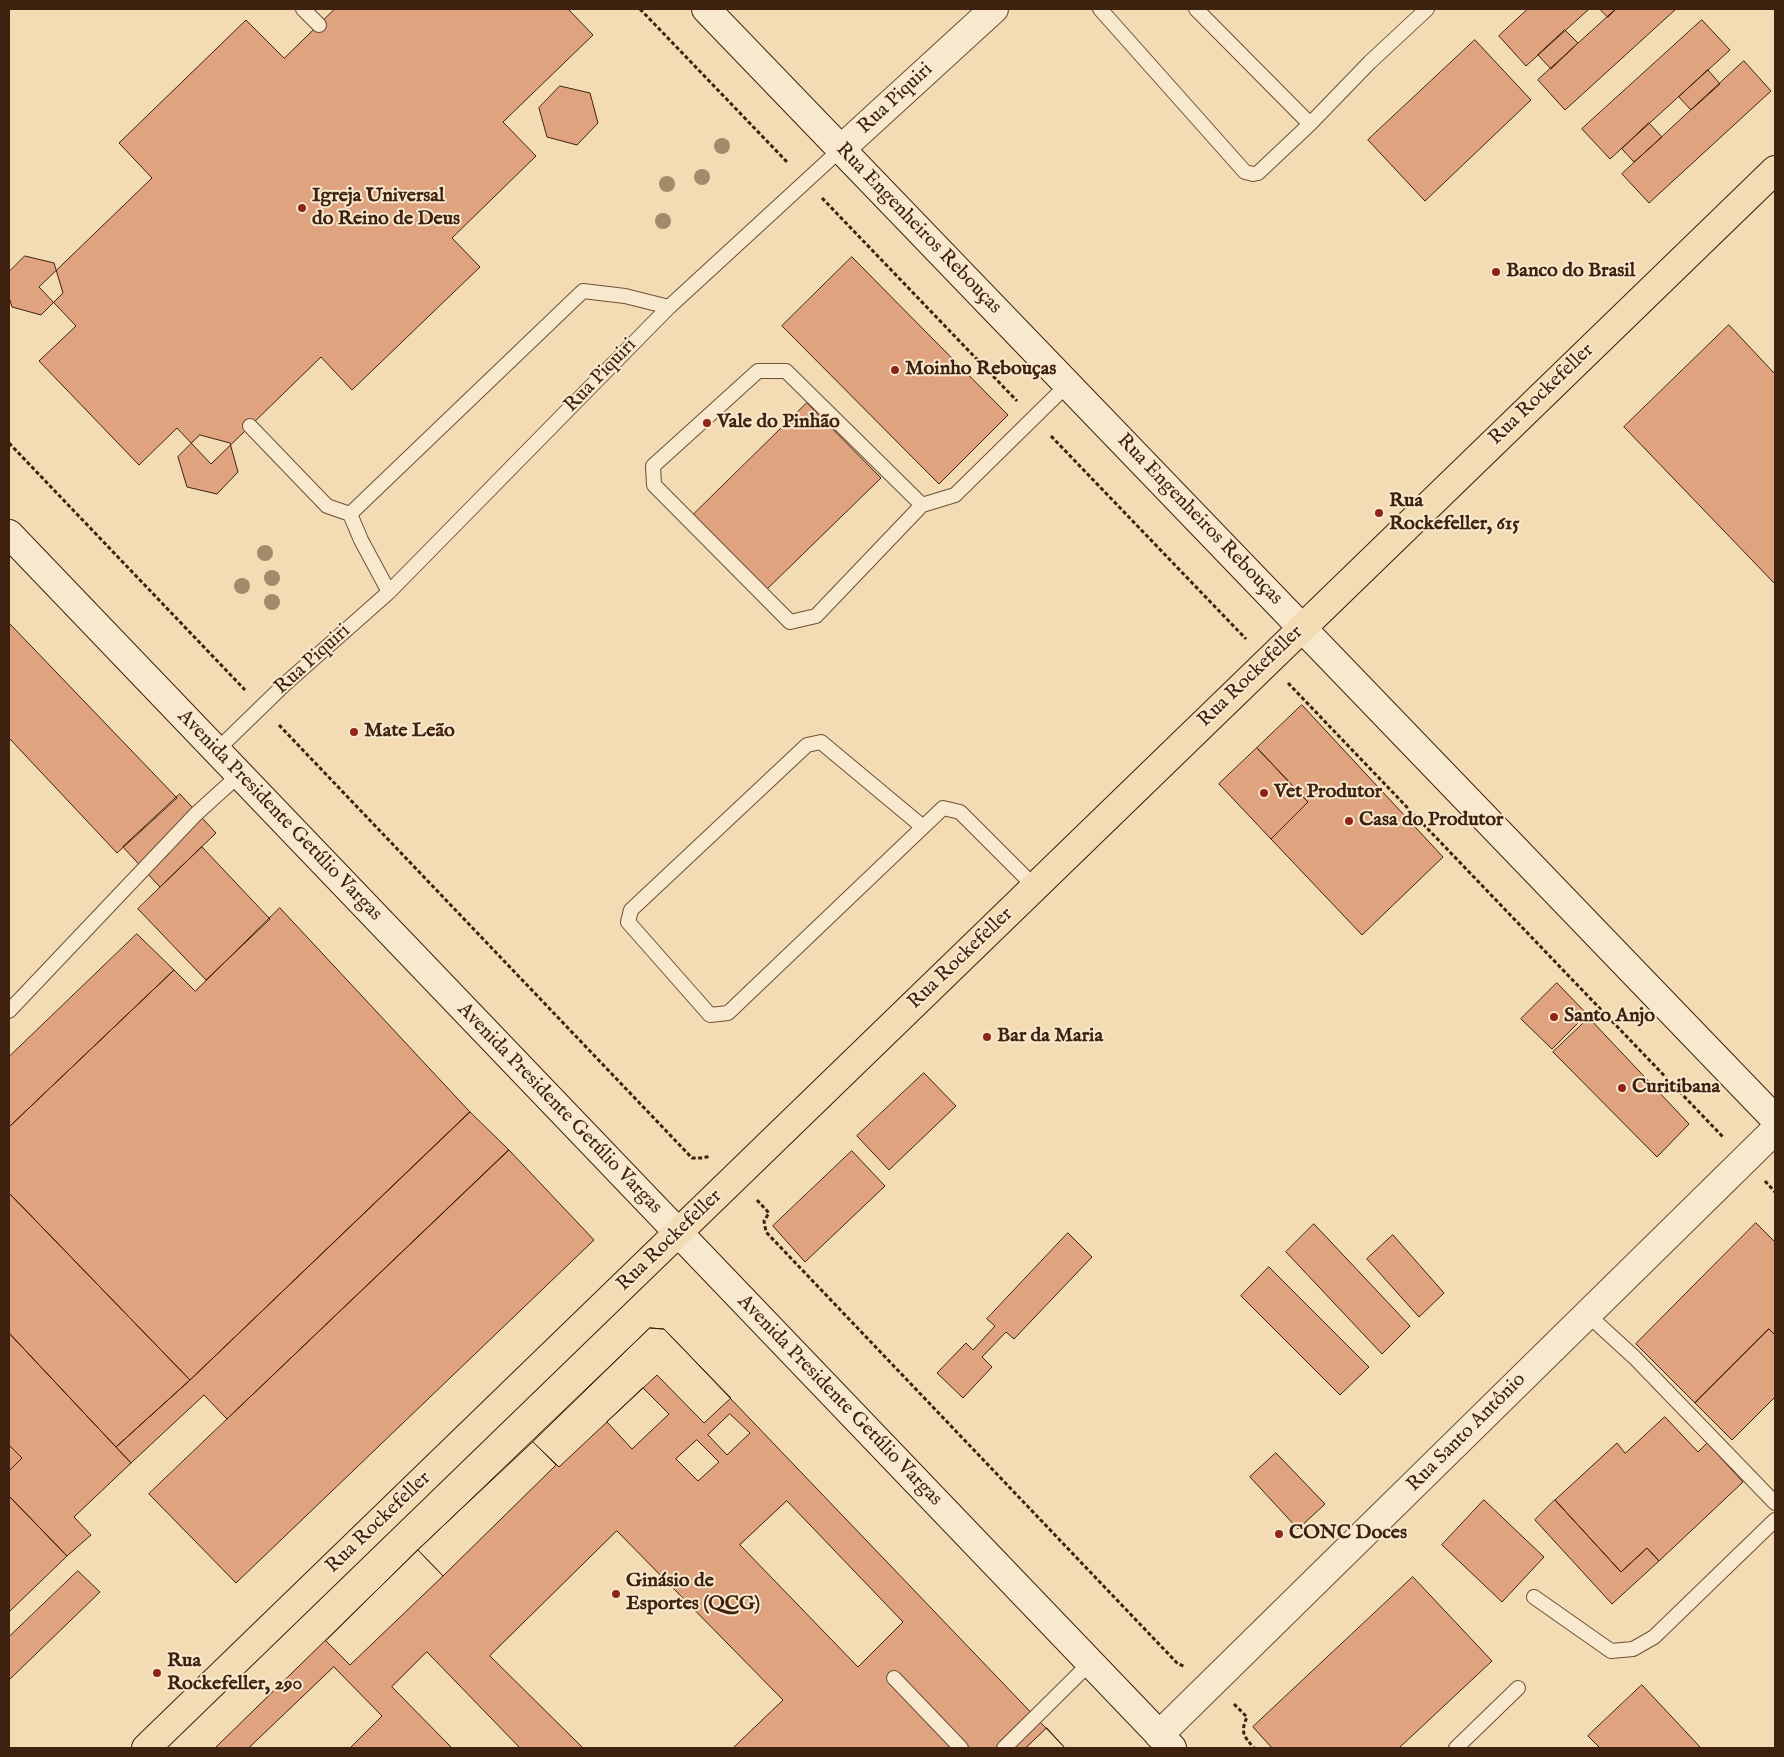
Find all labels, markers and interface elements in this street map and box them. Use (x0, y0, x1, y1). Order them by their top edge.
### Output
street label: Rua Piquiri (854, 58, 938, 140)
street label: Rua Engenheiros Rebouças (830, 138, 1006, 320)
place label: Igreja Universal do Reino de Deus (312, 185, 460, 232)
marker: Igreja Universal do Reino de Deus (296, 202, 308, 214)
place label: Banco do Brasil (1506, 260, 1635, 284)
marker: Banco do Brasil (1490, 266, 1502, 278)
street label: Rua Piquiri (560, 334, 642, 418)
street label: Rua Rockefeller (1485, 339, 1599, 451)
place label: Moinho Rebouças (905, 358, 1056, 382)
marker: Moinho Rebouças (889, 364, 901, 376)
place label: Vale do Pinhão (717, 411, 840, 435)
marker: Vale do Pinhão (701, 417, 713, 429)
street label: Rua Engenheiros Rebouças (1111, 429, 1287, 611)
place label: Rua Rockefeller, 615 (1389, 490, 1519, 537)
marker: Rua Rockefeller, 615 (1373, 507, 1385, 519)
street label: Rua Piquiri (270, 620, 356, 700)
street label: Rua Rockefeller (1194, 621, 1308, 733)
street label: Avenida Presidente Getúlio Vargas (172, 705, 386, 927)
place label: Mate Leão (364, 720, 455, 744)
marker: Mate Leão (348, 726, 360, 738)
place label: Vet Produtor (1274, 781, 1382, 805)
marker: Vet Produtor (1258, 787, 1270, 799)
place label: Casa do Produtor (1359, 809, 1503, 833)
marker: Casa do Produtor (1343, 815, 1355, 827)
street label: Rua Rockefeller (904, 903, 1018, 1015)
street label: Avenida Presidente Getúlio Vargas (452, 998, 666, 1220)
place label: Santo Anjo (1564, 1005, 1655, 1029)
marker: Santo Anjo (1548, 1011, 1560, 1023)
place label: Bar da Maria (997, 1025, 1103, 1049)
marker: Bar da Maria (981, 1031, 993, 1043)
place label: Curitibana (1632, 1076, 1720, 1100)
marker: Curitibana (1616, 1082, 1628, 1094)
street label: Rua Rockefeller (613, 1185, 727, 1297)
street label: Avenida Presidente Getúlio Vargas (732, 1290, 946, 1512)
street label: Rua Santo Antônio (1403, 1369, 1531, 1497)
street label: Rua Rockefeller (322, 1467, 436, 1579)
place label: CONC Doces (1289, 1522, 1407, 1546)
marker: CONC Doces (1273, 1528, 1285, 1540)
place label: Ginásio de Esportes (QCG) (626, 1570, 760, 1617)
marker: Ginásio de Esportes (QCG) (610, 1588, 622, 1600)
place label: Rua Rockefeller, 290 (167, 1650, 302, 1697)
marker: Rua Rockefeller, 290 (151, 1667, 163, 1679)

